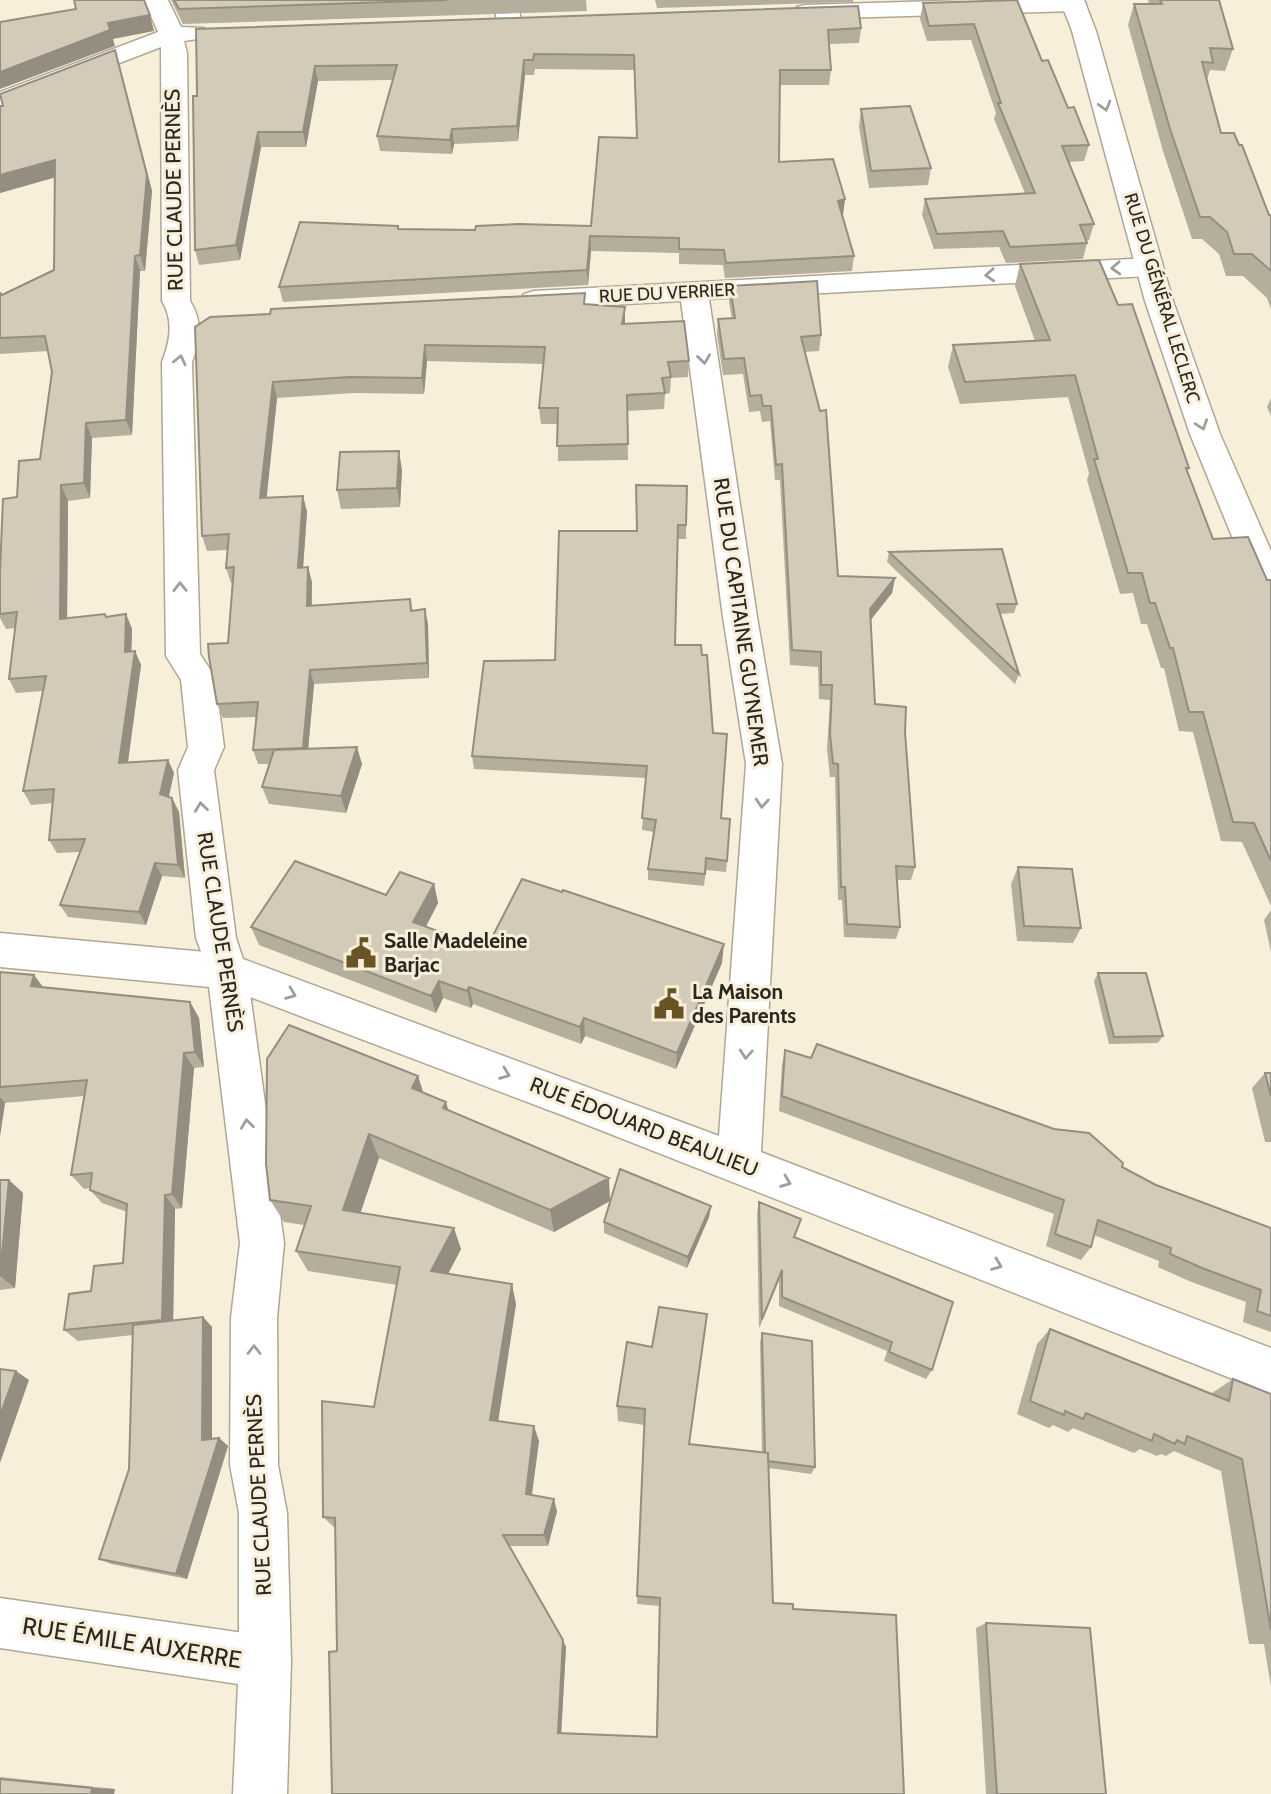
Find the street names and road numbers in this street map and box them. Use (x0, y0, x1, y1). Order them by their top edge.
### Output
street label: RUE CLAUDE PERNÈS (159, 89, 188, 291)
street label: RUE DU GÉNÉRAL LECLERC (1120, 190, 1204, 406)
street label: RUE DU VERRIER (598, 278, 736, 308)
street label: RUE DU CAPITAINE GUYNEMER (709, 476, 774, 768)
street label: RUE CLAUDE PERNÈS (192, 830, 249, 1034)
street label: RUE ÉDOUARD BEAULIEU (527, 1071, 762, 1182)
street label: RUE CLAUDE PERNÈS (241, 1393, 276, 1597)
street label: RUE ÉMILE AUXERRE (20, 1611, 244, 1674)

